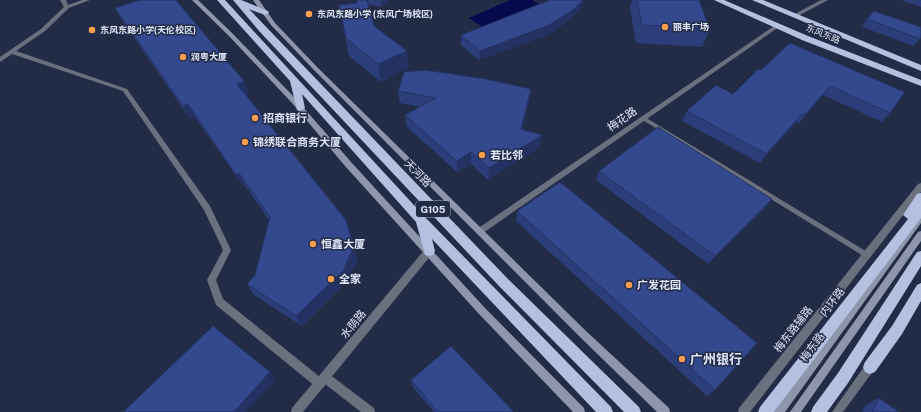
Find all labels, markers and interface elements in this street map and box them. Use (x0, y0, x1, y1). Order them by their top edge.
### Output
place label: 东风东路小学 (东风广场校区) (317, 8, 433, 19)
marker: 东风东路小学 (东风广场校区) (304, 9, 314, 19)
place label: 丽丰广场 (673, 21, 709, 32)
marker: 丽丰广场 (660, 22, 670, 32)
street label: 东风东路 (804, 22, 842, 45)
place label: 东风东路小学(天伦校区) (100, 24, 196, 35)
marker: 东风东路小学(天伦校区) (87, 25, 97, 35)
place label: 润粤大厦 (191, 51, 227, 62)
marker: 润粤大厦 (178, 52, 188, 62)
street label: 梅花路 (605, 105, 639, 133)
place label: 招商银行 (263, 112, 307, 124)
marker: 招商银行 (250, 113, 260, 123)
place label: 锦绣联合商务大厦 (253, 136, 341, 148)
marker: 锦绣联合商务大厦 (240, 137, 250, 147)
place label: 若比邻 (490, 149, 523, 161)
marker: 若比邻 (477, 150, 487, 160)
street label: 天河路 (402, 157, 434, 189)
road number: G105 (416, 201, 450, 217)
place label: 恒鑫大厦 (321, 238, 365, 250)
marker: 恒鑫大厦 (308, 239, 318, 249)
place label: 全家 (339, 273, 361, 285)
marker: 全家 (326, 274, 336, 284)
place label: 广发花园 (637, 279, 681, 291)
marker: 广发花园 (624, 280, 634, 290)
street label: 内环路 (817, 285, 847, 319)
street label: 梅东路辅路 (771, 303, 815, 355)
street label: 水荫路 (338, 307, 368, 341)
street label: 梅东路 (797, 330, 827, 364)
place label: 广州银行 (690, 352, 742, 367)
marker: 广州银行 (677, 354, 687, 364)

